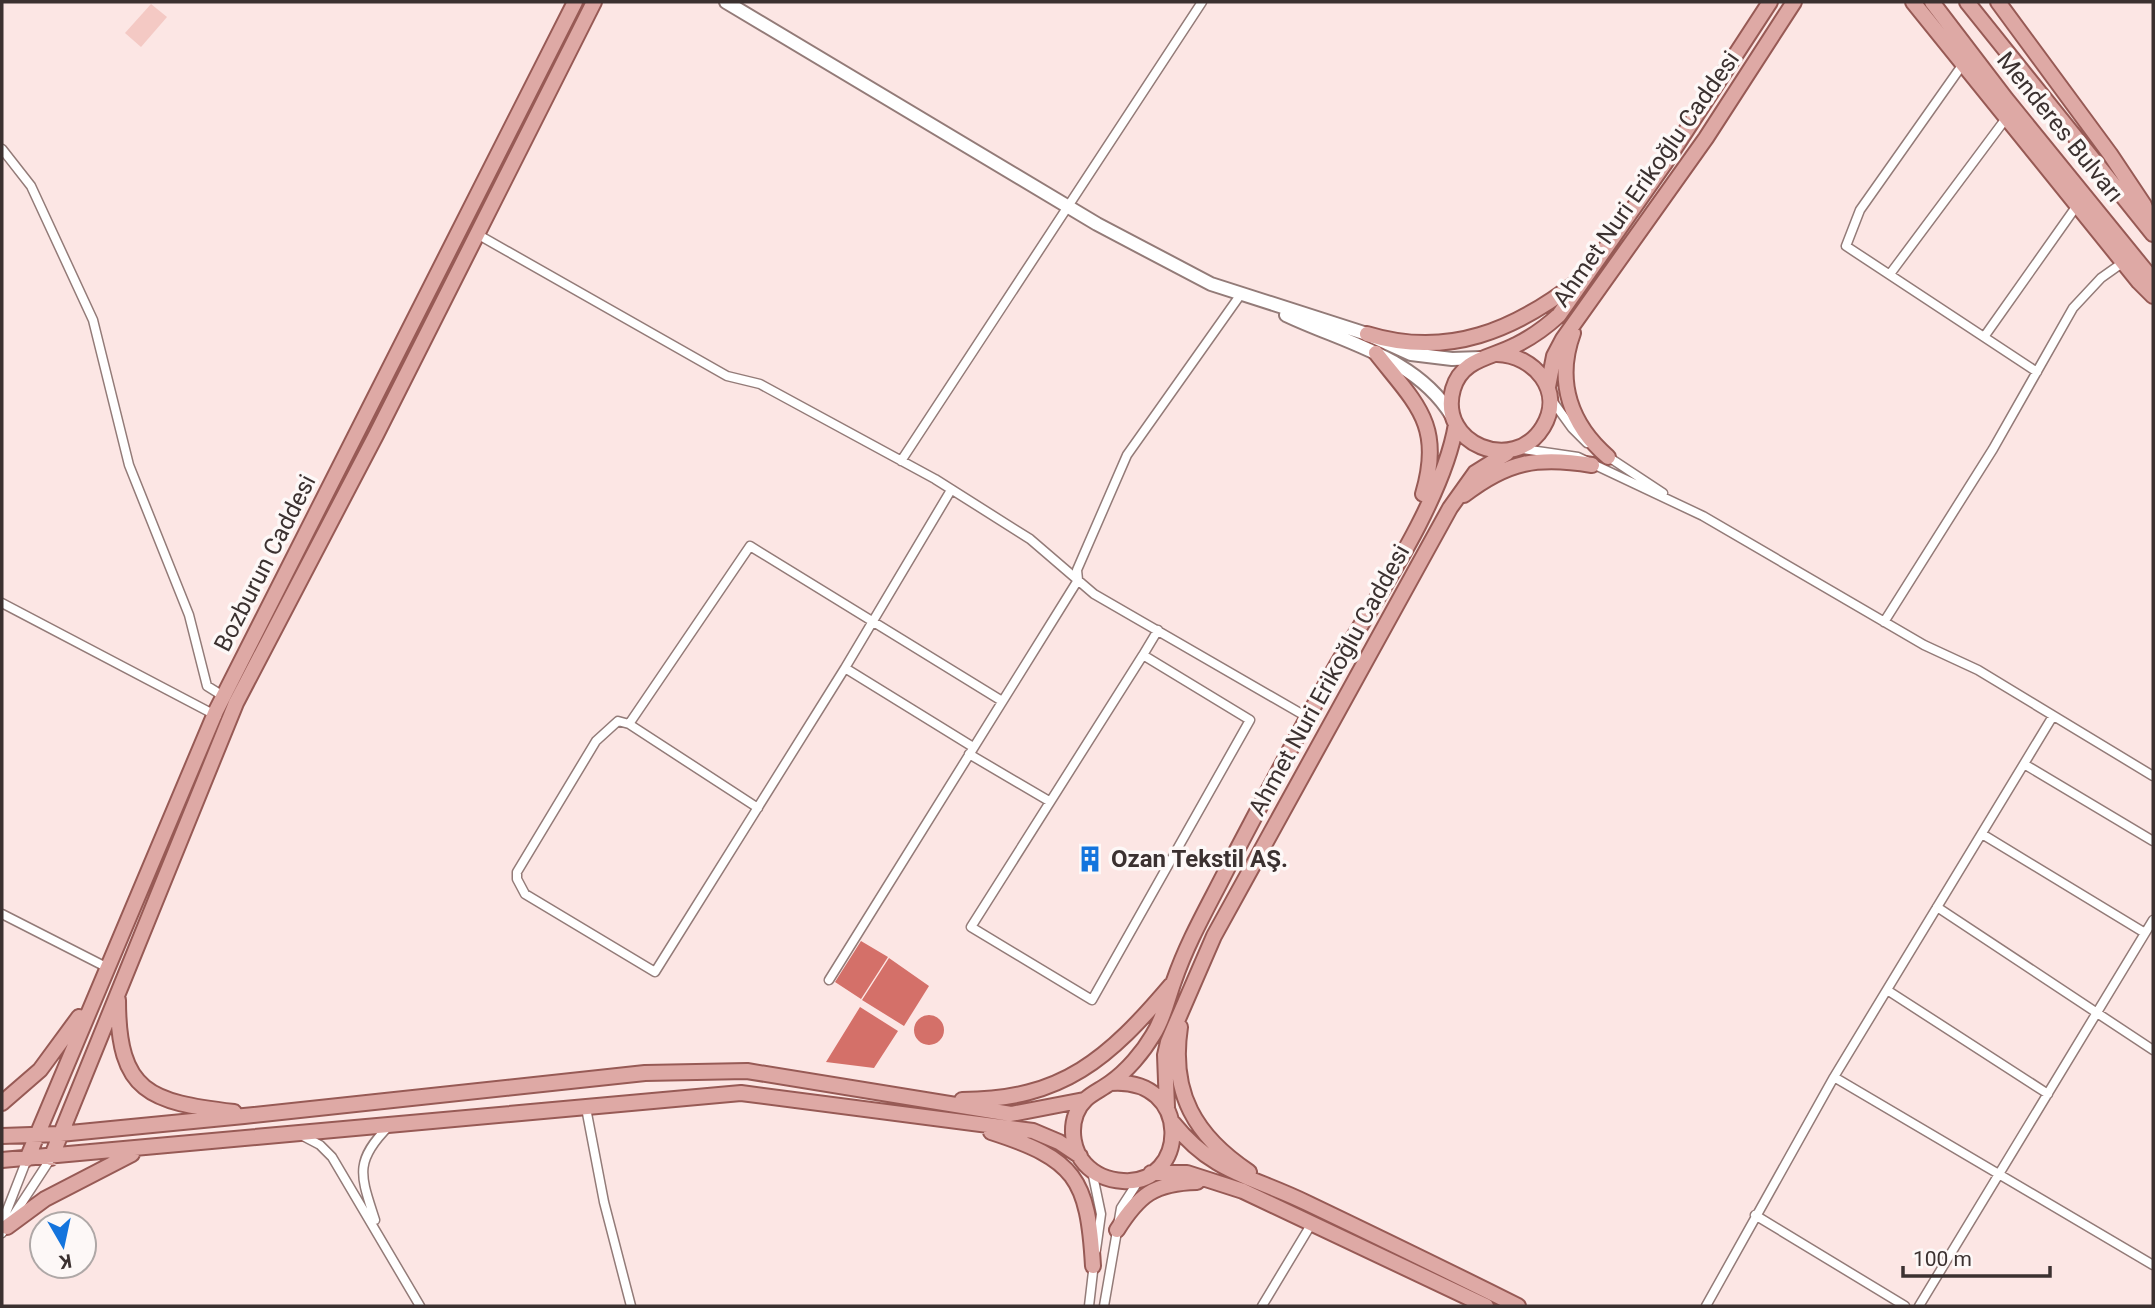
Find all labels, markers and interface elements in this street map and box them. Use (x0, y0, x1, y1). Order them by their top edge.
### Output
street label: Ahmet Nuri Erikoğlu Caddesi (1547, 46, 1745, 312)
street label: Menderes Bulvarı (1991, 46, 2129, 208)
street label: Bozburun Caddesi (208, 470, 322, 656)
street label: Ahmet Nuri Erikoğlu Caddesi (1243, 540, 1415, 820)
building icon: Ozan Tekstil AŞ. (1075, 844, 1105, 874)
place label: Ozan Tekstil AŞ. (1111, 845, 1288, 873)
north arrow (28, 1210, 98, 1280)
scale bar (1903, 1234, 2050, 1278)
text: 100 m (1913, 1247, 1972, 1271)
text: K (57, 1249, 73, 1274)

